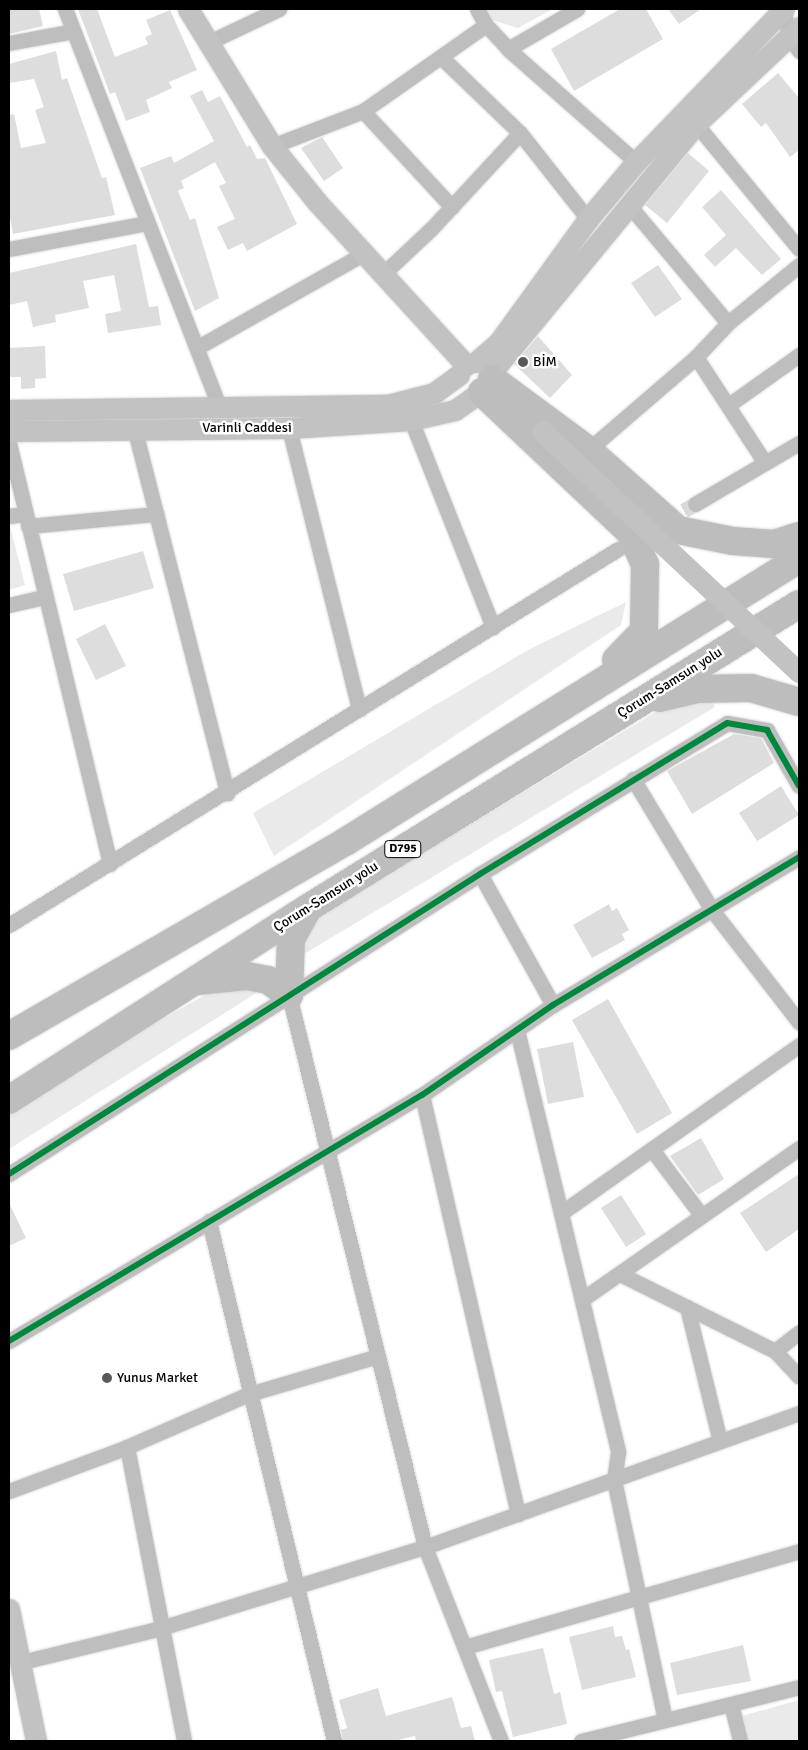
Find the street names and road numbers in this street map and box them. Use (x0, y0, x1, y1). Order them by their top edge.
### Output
street label: Varinli Caddesi (202, 420, 292, 436)
street label: Çorum-Samsun yolu (615, 644, 725, 722)
road number: D795 (384, 840, 422, 859)
street label: Çorum-Samsun yolu (271, 858, 381, 936)

